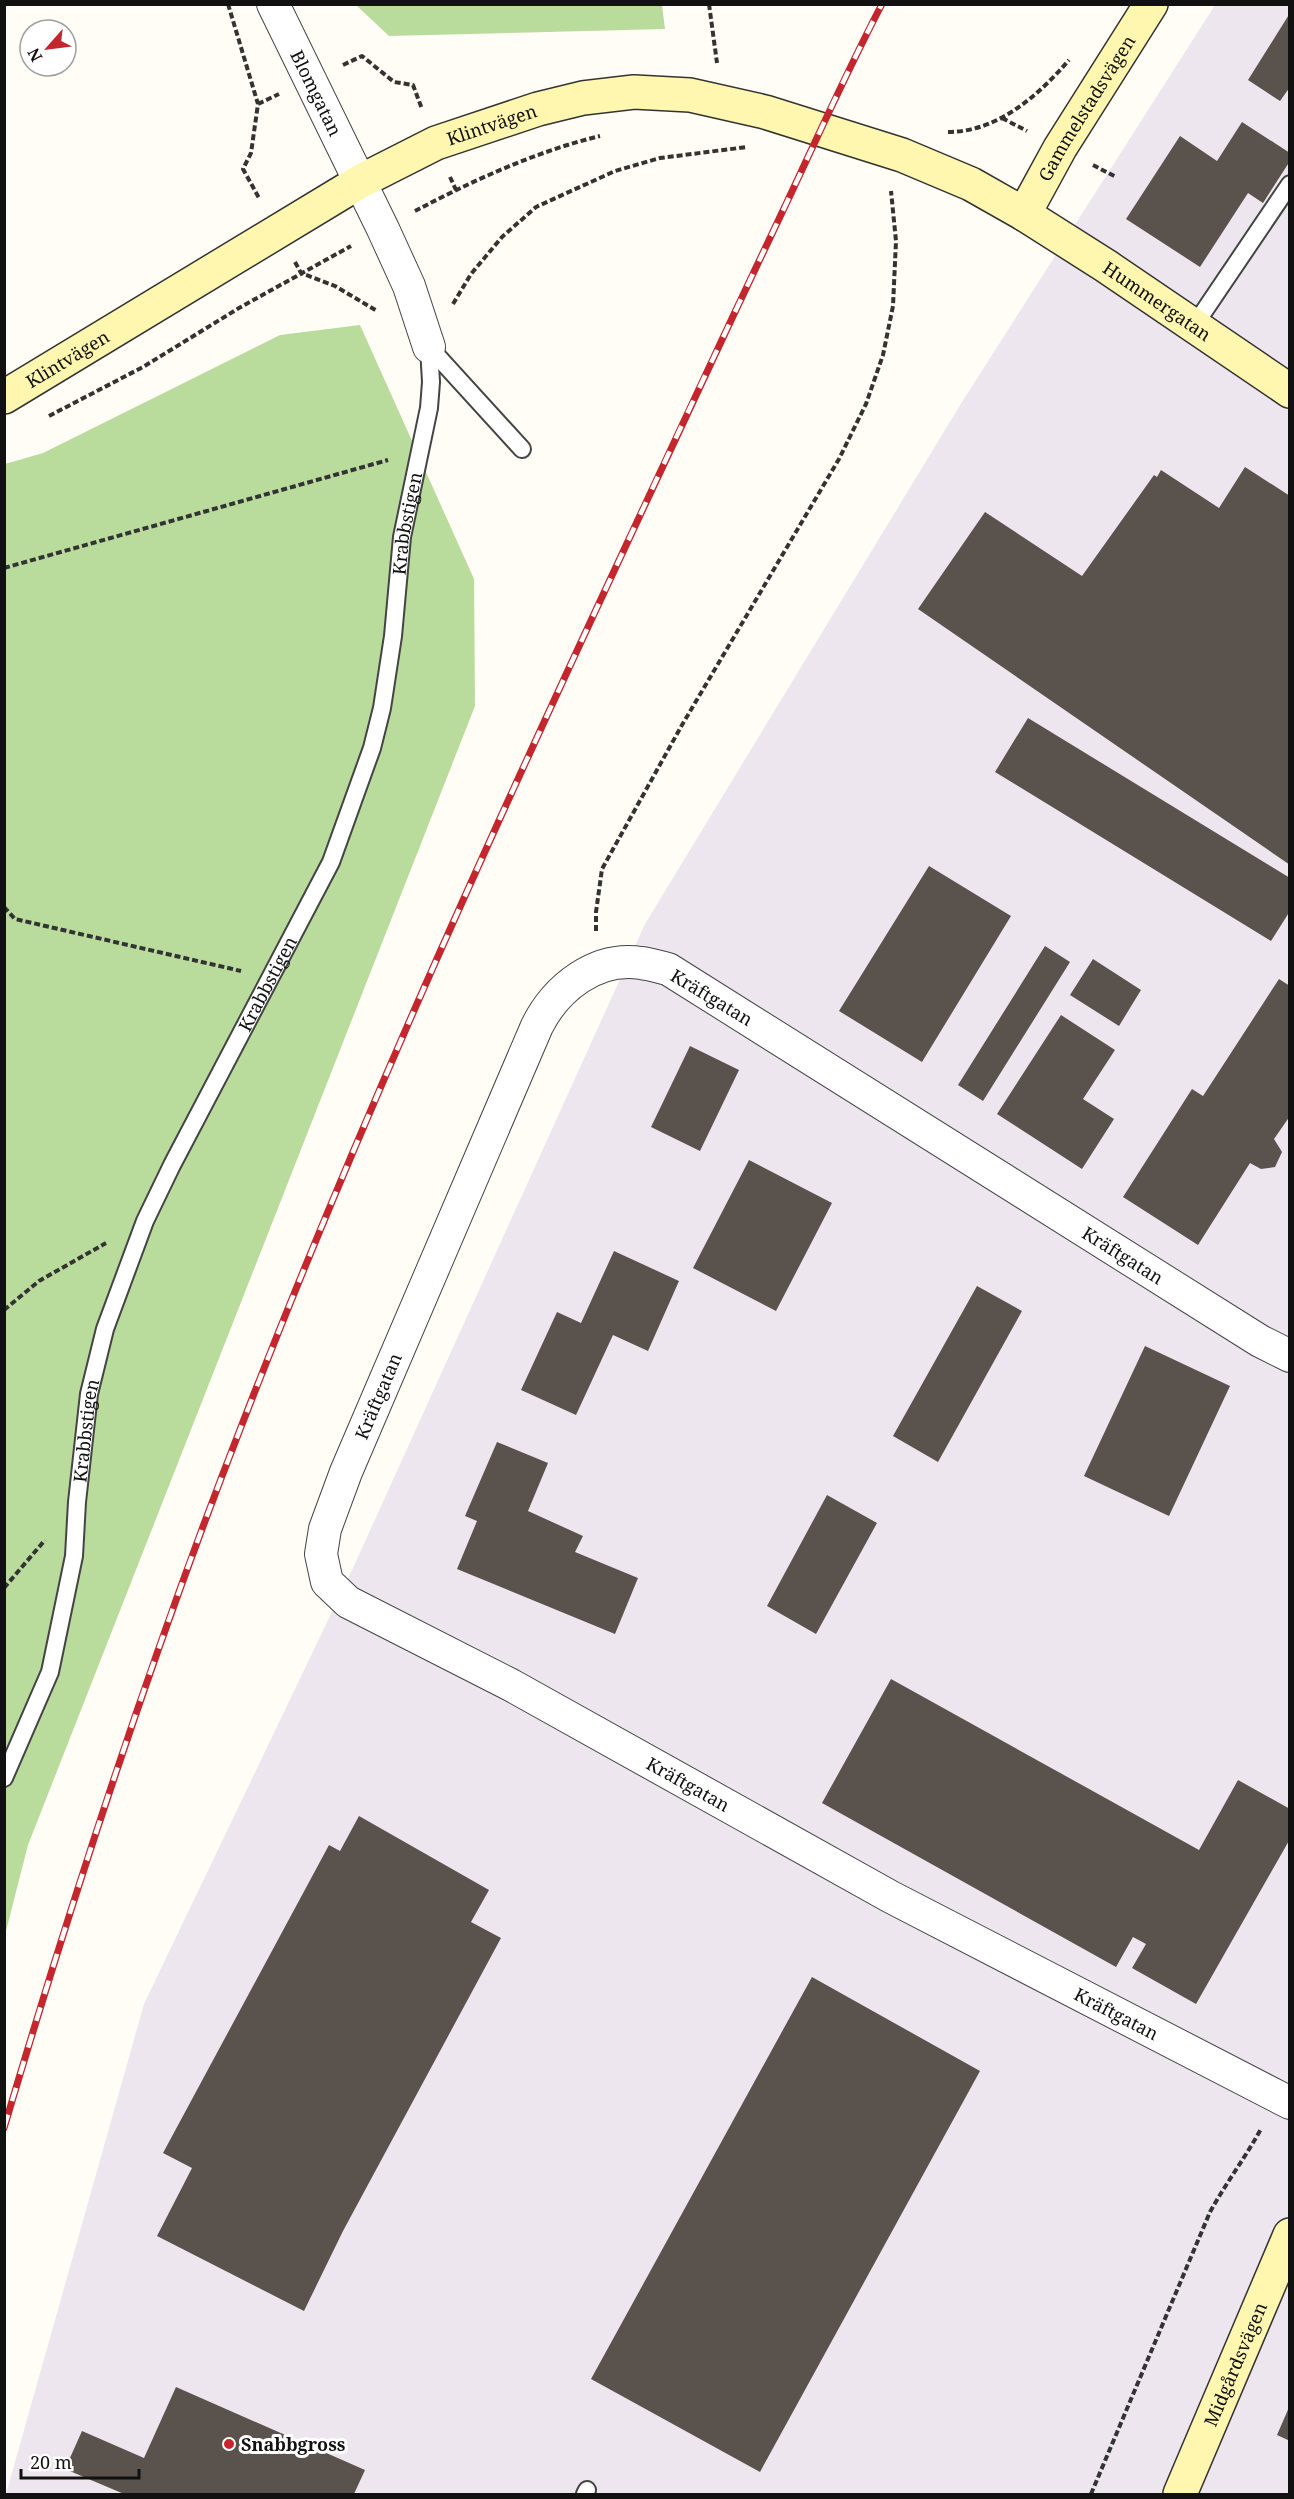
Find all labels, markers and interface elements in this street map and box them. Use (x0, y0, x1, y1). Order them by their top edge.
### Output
north arrow (18, 18, 78, 78)
street label: Gammelstadsvägen (1032, 30, 1141, 185)
text: N (22, 44, 47, 66)
street label: Blomgatan (285, 46, 348, 140)
street label: Klintvägen (444, 98, 540, 151)
street label: Hummergatan (1099, 256, 1216, 346)
street label: Klintvägen (21, 324, 114, 393)
street label: Krabbstigen (387, 469, 427, 576)
street label: Krabbstigen (232, 931, 302, 1035)
street label: Kräftgatan (667, 963, 758, 1031)
street label: Kräftgatan (1078, 1221, 1169, 1290)
street label: Kräftgatan (349, 1349, 407, 1443)
street label: Krabbstigen (67, 1376, 104, 1484)
street label: Kräftgatan (642, 1751, 735, 1817)
street label: Kräftgatan (1070, 1982, 1163, 2045)
street label: Midgårdsvägen (1198, 2298, 1272, 2430)
place label: Snabbgross (241, 2432, 346, 2456)
marker: Snabbgross (222, 2437, 236, 2451)
scale bar (21, 2442, 140, 2480)
text: 20 m (30, 2450, 72, 2474)

